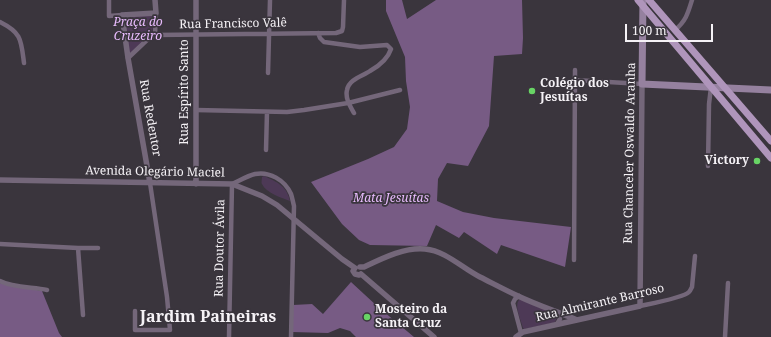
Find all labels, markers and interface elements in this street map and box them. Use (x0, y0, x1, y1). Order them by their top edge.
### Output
park label: Praça do Cruzeiro (113, 16, 163, 44)
street label: Rua Francisco Valê (179, 16, 287, 32)
scale bar (627, 16, 715, 42)
text: 100 m (632, 22, 667, 39)
street label: Rua Espírito Santo (178, 39, 192, 145)
street label: Rua Chanceler Oswaldo Aranha (621, 62, 639, 244)
place label: Colégio dos Jesuítas (540, 77, 609, 105)
street label: Rua Redentor (136, 78, 164, 158)
marker: Colégio dos Jesuítas (527, 86, 537, 96)
place label: Victory (705, 154, 749, 168)
marker: Victory (752, 156, 762, 166)
street label: Avenida Olegário Maciel (85, 164, 225, 180)
park label: Mata Jesuítas (353, 192, 429, 206)
street label: Rua Doutor Ávila (212, 199, 228, 297)
street label: Rua Almirante Barroso (534, 281, 666, 325)
place label: Mosteiro da Santa Cruz (375, 303, 447, 331)
district label: Jardim Paineiras (140, 307, 276, 327)
marker: Mosteiro da Santa Cruz (362, 312, 372, 322)

